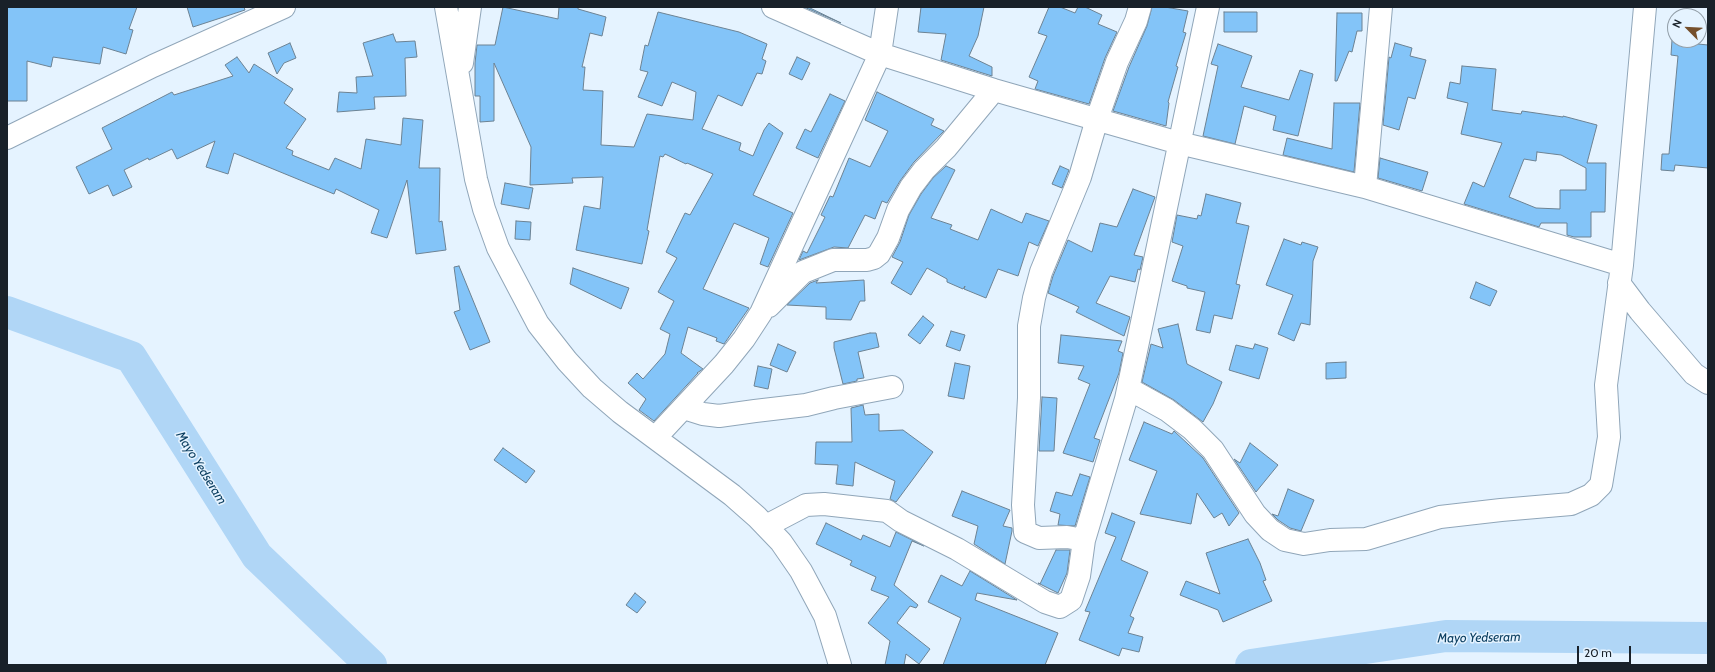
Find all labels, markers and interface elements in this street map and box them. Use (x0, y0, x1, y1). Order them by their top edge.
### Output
north arrow (1667, 8, 1707, 48)
text: N (1669, 17, 1685, 30)
water label: Mayo Yedseram (172, 429, 230, 507)
water label: Mayo Yedseram (1437, 629, 1521, 647)
scale bar (1579, 638, 1633, 664)
text: 20 m (1584, 645, 1612, 660)

